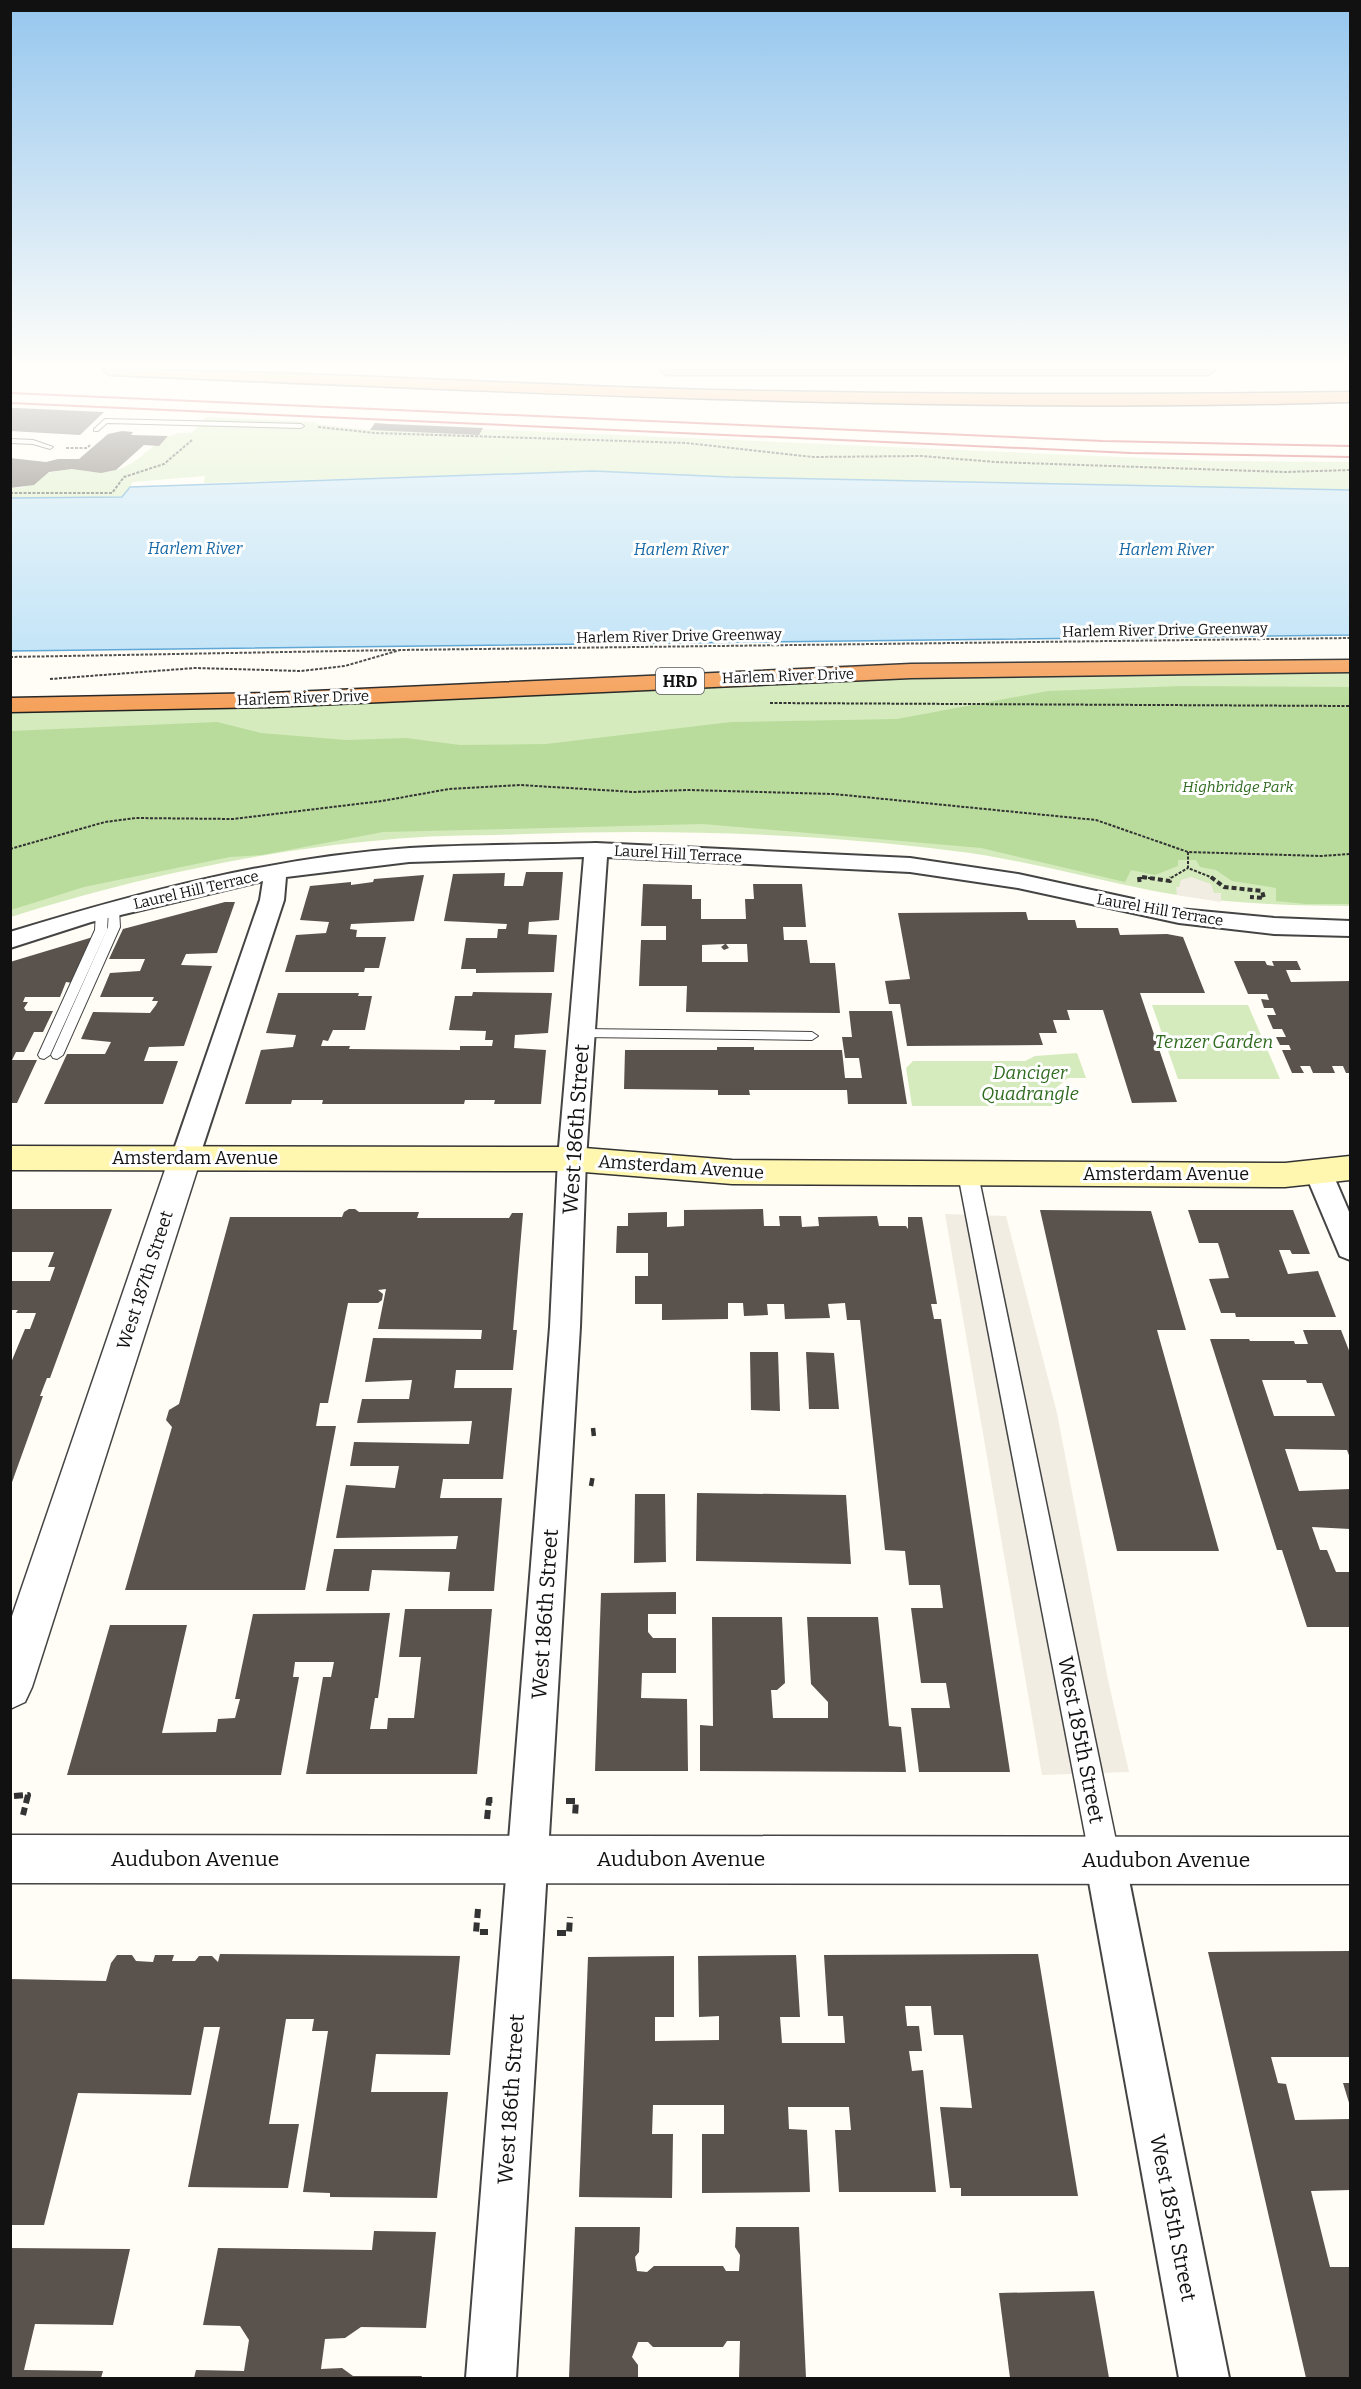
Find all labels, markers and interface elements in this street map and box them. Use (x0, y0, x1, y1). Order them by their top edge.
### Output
water label: Harlem River (148, 539, 244, 558)
water label: Harlem River (634, 540, 730, 559)
water label: Harlem River (1119, 540, 1215, 559)
street label: Harlem River Drive Greenway (1062, 619, 1268, 641)
street label: Harlem River Drive Greenway (576, 625, 782, 647)
street label: Harlem River Drive (722, 665, 854, 687)
road number: HRD (656, 668, 704, 694)
street label: Harlem River Drive (237, 687, 369, 709)
park label: Highbridge Park (1182, 778, 1295, 796)
street label: Laurel Hill Terrace (614, 842, 742, 866)
street label: Laurel Hill Terrace (132, 867, 260, 913)
street label: Laurel Hill Terrace (1095, 890, 1225, 930)
park label: Tenzer Garden (1155, 1031, 1273, 1053)
street label: West 186th Street (557, 1043, 595, 1215)
park label: Danciger Quadrangle (981, 1062, 1079, 1105)
street label: Amsterdam Avenue (112, 1147, 278, 1169)
street label: Amsterdam Avenue (597, 1150, 765, 1184)
street label: Amsterdam Avenue (1083, 1163, 1249, 1185)
street label: West 187th Street (112, 1207, 178, 1352)
street label: West 186th Street (526, 1528, 564, 1700)
street label: West 185th Street (1052, 1654, 1110, 1826)
street label: Audubon Avenue (111, 1846, 279, 1872)
street label: Audubon Avenue (597, 1846, 765, 1872)
street label: Audubon Avenue (1082, 1847, 1250, 1873)
street label: West 186th Street (492, 2013, 530, 2185)
street label: West 185th Street (1144, 2132, 1202, 2304)

